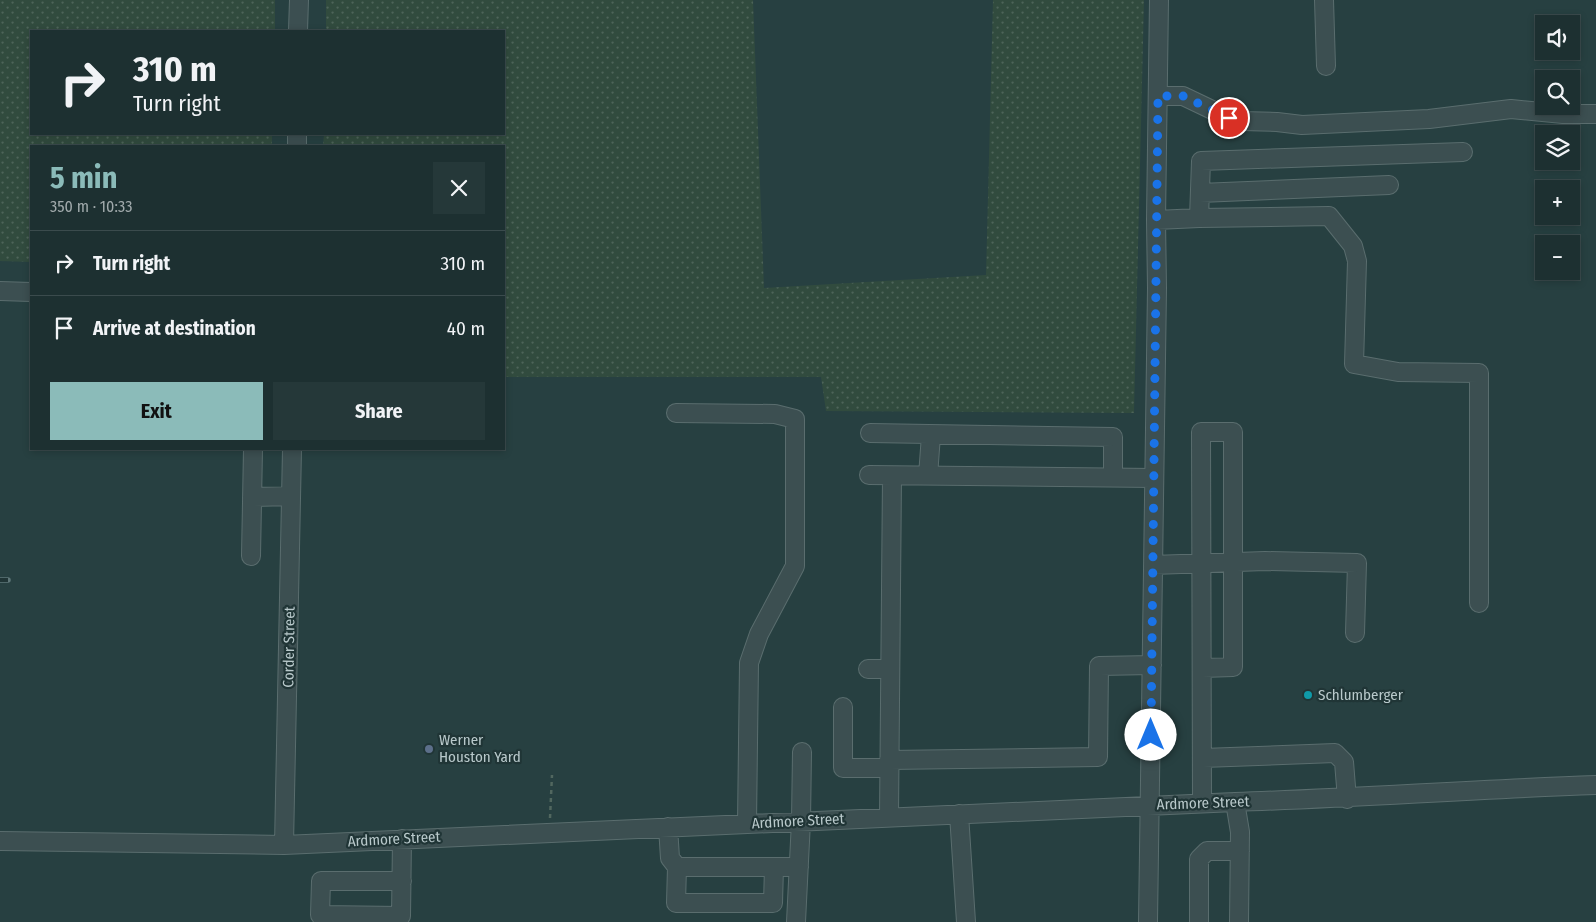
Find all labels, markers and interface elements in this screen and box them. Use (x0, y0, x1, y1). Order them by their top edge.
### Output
map controls (1535, 15, 1580, 280)
button: sound (1535, 15, 1580, 60)
text: 310 m (133, 48, 217, 90)
icon: right (50, 50, 115, 115)
button: search (1535, 70, 1580, 115)
text: Turn right (133, 90, 221, 117)
pin (1208, 97, 1250, 139)
icon: arrive (1215, 104, 1243, 132)
button: layers (1535, 125, 1580, 170)
text: 5 min (50, 160, 117, 196)
button: close (433, 162, 485, 214)
button: + (1535, 180, 1580, 225)
text: 350 m · 10:33 (50, 197, 132, 216)
button: − (1535, 235, 1580, 280)
icon: right (50, 249, 78, 277)
text: Turn right (93, 252, 170, 275)
text: 310 m (441, 252, 485, 275)
icon: arrive (50, 314, 78, 342)
text: Arrive at destination (93, 317, 256, 340)
text: 40 m (447, 317, 485, 340)
button: Exit (50, 382, 263, 440)
button: Share (273, 382, 485, 440)
street label: Corder Street (279, 606, 299, 688)
place label: Schlumberger (1318, 686, 1404, 704)
marker: Schlumberger (1302, 689, 1314, 701)
position arrow (1124, 708, 1176, 760)
place label: Werner Houston Yard (439, 731, 521, 766)
marker: Werner Houston Yard (423, 743, 435, 755)
street label: Ardmore Street (1156, 792, 1250, 814)
street label: Ardmore Street (751, 810, 845, 832)
street label: Ardmore Street (347, 828, 441, 850)

